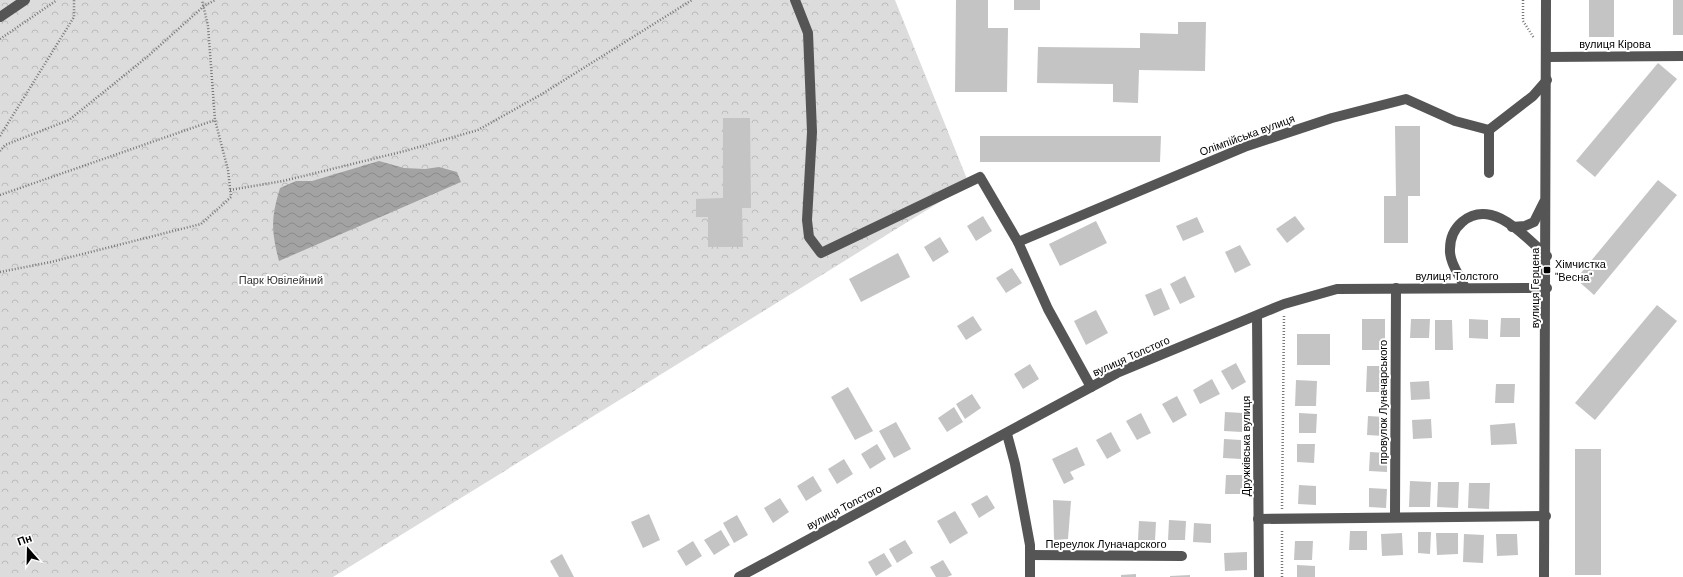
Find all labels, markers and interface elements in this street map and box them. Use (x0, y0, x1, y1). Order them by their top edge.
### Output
street label: вулиця Кірова (1579, 37, 1652, 51)
street label: Олімпійська вулиця (1197, 111, 1297, 159)
street label: вулиця Герцена (1528, 247, 1542, 328)
place label: Хімчистка "Весна" (1555, 257, 1607, 284)
marker: Хімчистка "Весна" (1542, 265, 1552, 275)
street label: вулиця Толстого (1415, 269, 1499, 283)
park label: Парк Ювілейний (239, 273, 323, 287)
street label: вулиця Толстого (1090, 333, 1172, 379)
street label: провулок Луначарського (1376, 340, 1390, 464)
street label: Дружківська вулиця (1239, 396, 1253, 496)
street label: вулиця Толстого (804, 481, 884, 533)
north arrow (8, 529, 48, 569)
text: Пн (15, 531, 34, 549)
street label: Переулок Луначарского (1046, 537, 1167, 551)

